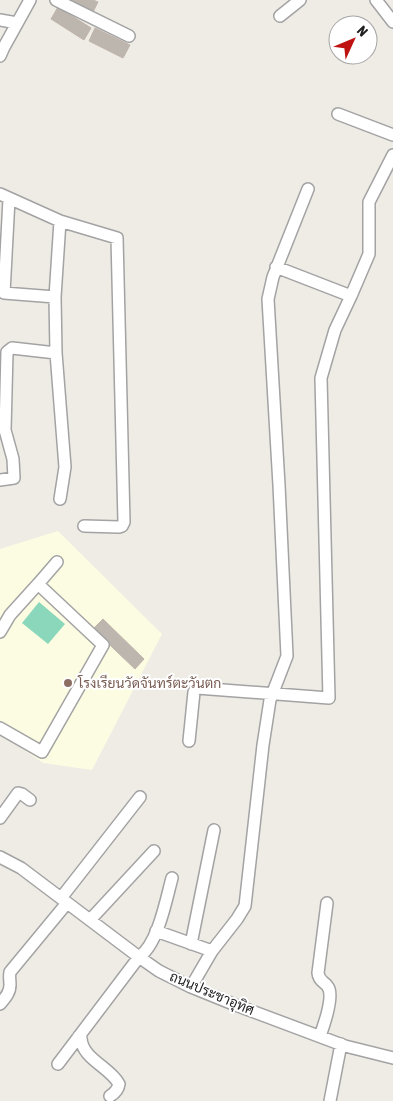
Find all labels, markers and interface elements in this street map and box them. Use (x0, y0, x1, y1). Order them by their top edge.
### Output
north arrow (328, 15, 378, 65)
text: N (354, 22, 371, 39)
place label: โรงเรียนวัดจันทร์ตะวันตก (77, 674, 221, 691)
marker: โรงเรียนวัดจันทร์ตะวันตก (62, 677, 74, 689)
street label: ถนนประชาอุทิศ (166, 968, 257, 1020)

